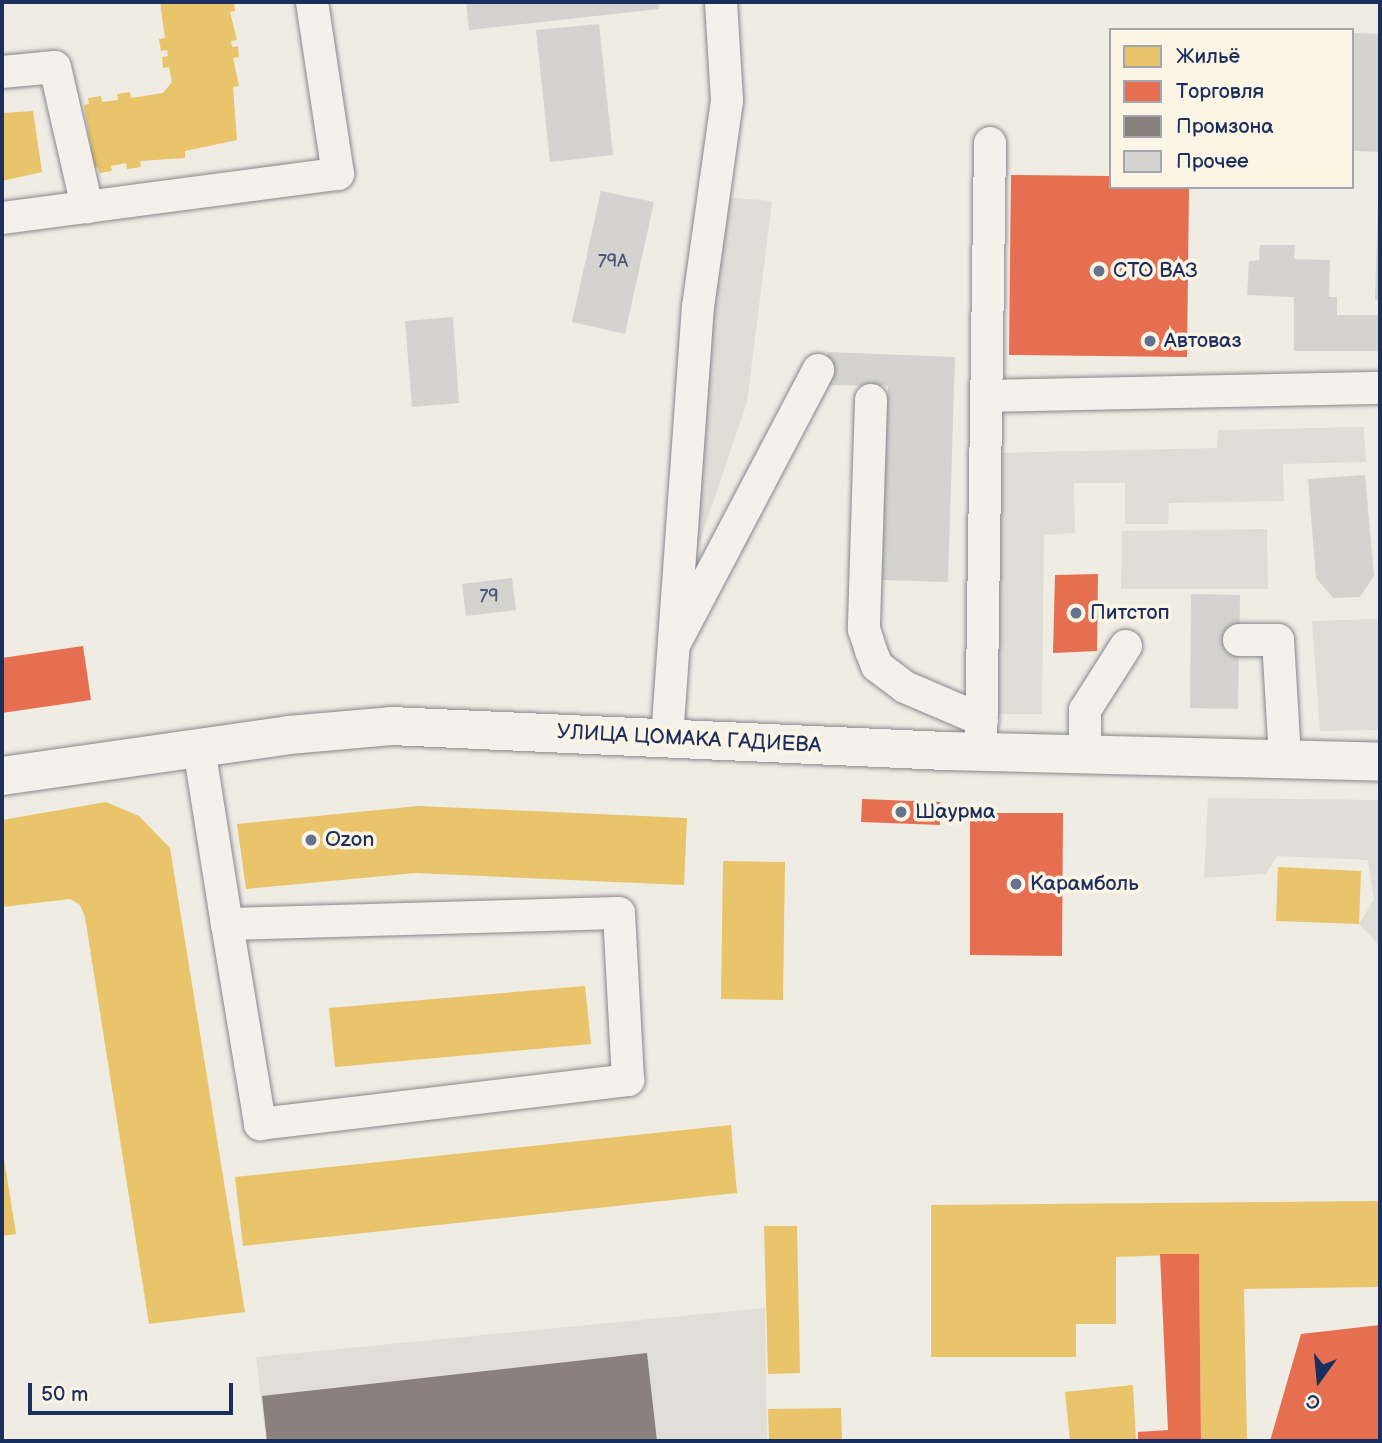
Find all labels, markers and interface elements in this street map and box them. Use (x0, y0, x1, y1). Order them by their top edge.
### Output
legend (1109, 28, 1354, 189)
text: Жильё (1176, 44, 1240, 69)
text: Торговля (1176, 79, 1264, 104)
text: Промзона (1176, 114, 1274, 139)
text: Прочее (1176, 149, 1249, 174)
house number: 79А (598, 251, 628, 273)
place label: СТО ВАЗ (1113, 258, 1198, 284)
marker: СТО ВАЗ (1091, 263, 1107, 279)
place label: Автоваз (1164, 328, 1242, 354)
marker: Автоваз (1142, 333, 1158, 349)
house number: 79 (479, 586, 499, 608)
place label: Питстоп (1090, 600, 1170, 626)
marker: Питстоп (1068, 605, 1084, 621)
street label: УЛИЦА ЦОМАКА ГАДИЕВА (556, 719, 822, 759)
place label: Шаурма (915, 799, 996, 825)
marker: Шаурма (893, 804, 909, 820)
place label: Ozon (325, 827, 374, 853)
marker: Ozon (303, 832, 319, 848)
place label: Карамболь (1030, 871, 1139, 897)
marker: Карамболь (1008, 876, 1024, 892)
north arrow (1284, 1345, 1354, 1415)
scale bar (32, 1370, 236, 1414)
text: 50 m (41, 1382, 88, 1407)
text: С (1304, 1388, 1323, 1414)

